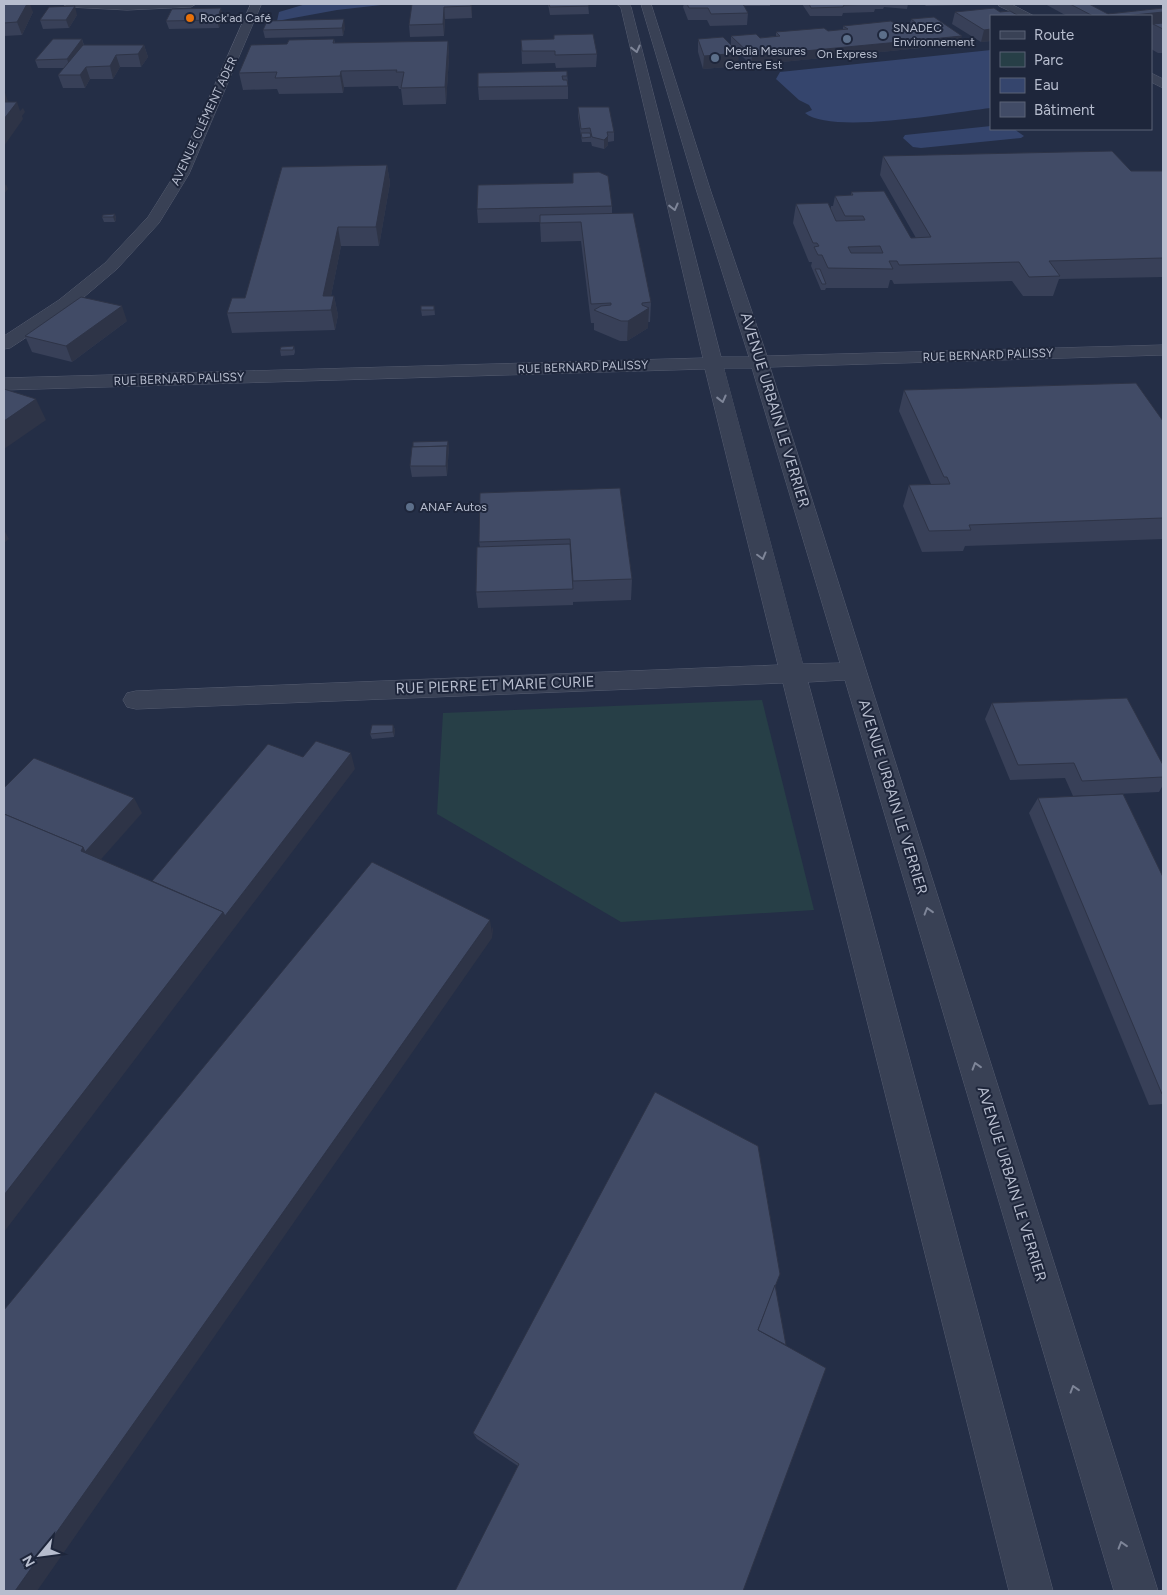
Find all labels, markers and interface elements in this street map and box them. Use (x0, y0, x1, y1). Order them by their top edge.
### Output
place label: Rock'ad Café (200, 11, 271, 25)
marker: Rock'ad Café (184, 12, 196, 24)
legend (990, 15, 1152, 130)
place label: SNADEC Environnement (893, 21, 975, 49)
text: Route (1034, 26, 1074, 44)
marker: SNADEC Environnement (877, 29, 889, 41)
marker: On Express (841, 33, 853, 45)
place label: Media Mesures Centre Est (725, 44, 806, 72)
one-way arrow (630, 45, 641, 54)
place label: On Express (817, 47, 878, 61)
text: Parc (1034, 51, 1063, 69)
marker: Media Mesures Centre Est (709, 52, 721, 64)
street label: AVENUE CLÉMENT ADER (168, 55, 240, 187)
text: Eau (1034, 76, 1059, 94)
text: Bâtiment (1034, 101, 1095, 119)
one-way arrow (669, 203, 679, 211)
street label: AVENUE URBAIN LE VERRIER (737, 310, 813, 510)
street label: RUE BERNARD PALISSY (922, 346, 1054, 364)
street label: RUE BERNARD PALISSY (517, 358, 649, 376)
street label: RUE BERNARD PALISSY (113, 370, 245, 388)
one-way arrow (716, 395, 727, 404)
place label: ANAF Autos (420, 500, 487, 514)
marker: ANAF Autos (404, 501, 416, 513)
one-way arrow (757, 552, 767, 560)
street label: RUE PIERRE ET MARIE CURIE (395, 673, 595, 697)
street label: AVENUE URBAIN LE VERRIER (855, 697, 931, 897)
one-way arrow (924, 907, 934, 916)
one-way arrow (972, 1063, 982, 1071)
street label: AVENUE URBAIN LE VERRIER (974, 1084, 1050, 1284)
one-way arrow (1070, 1386, 1080, 1394)
north arrow (15, 1530, 65, 1580)
one-way arrow (1117, 1541, 1127, 1549)
text: N (19, 1552, 39, 1570)

